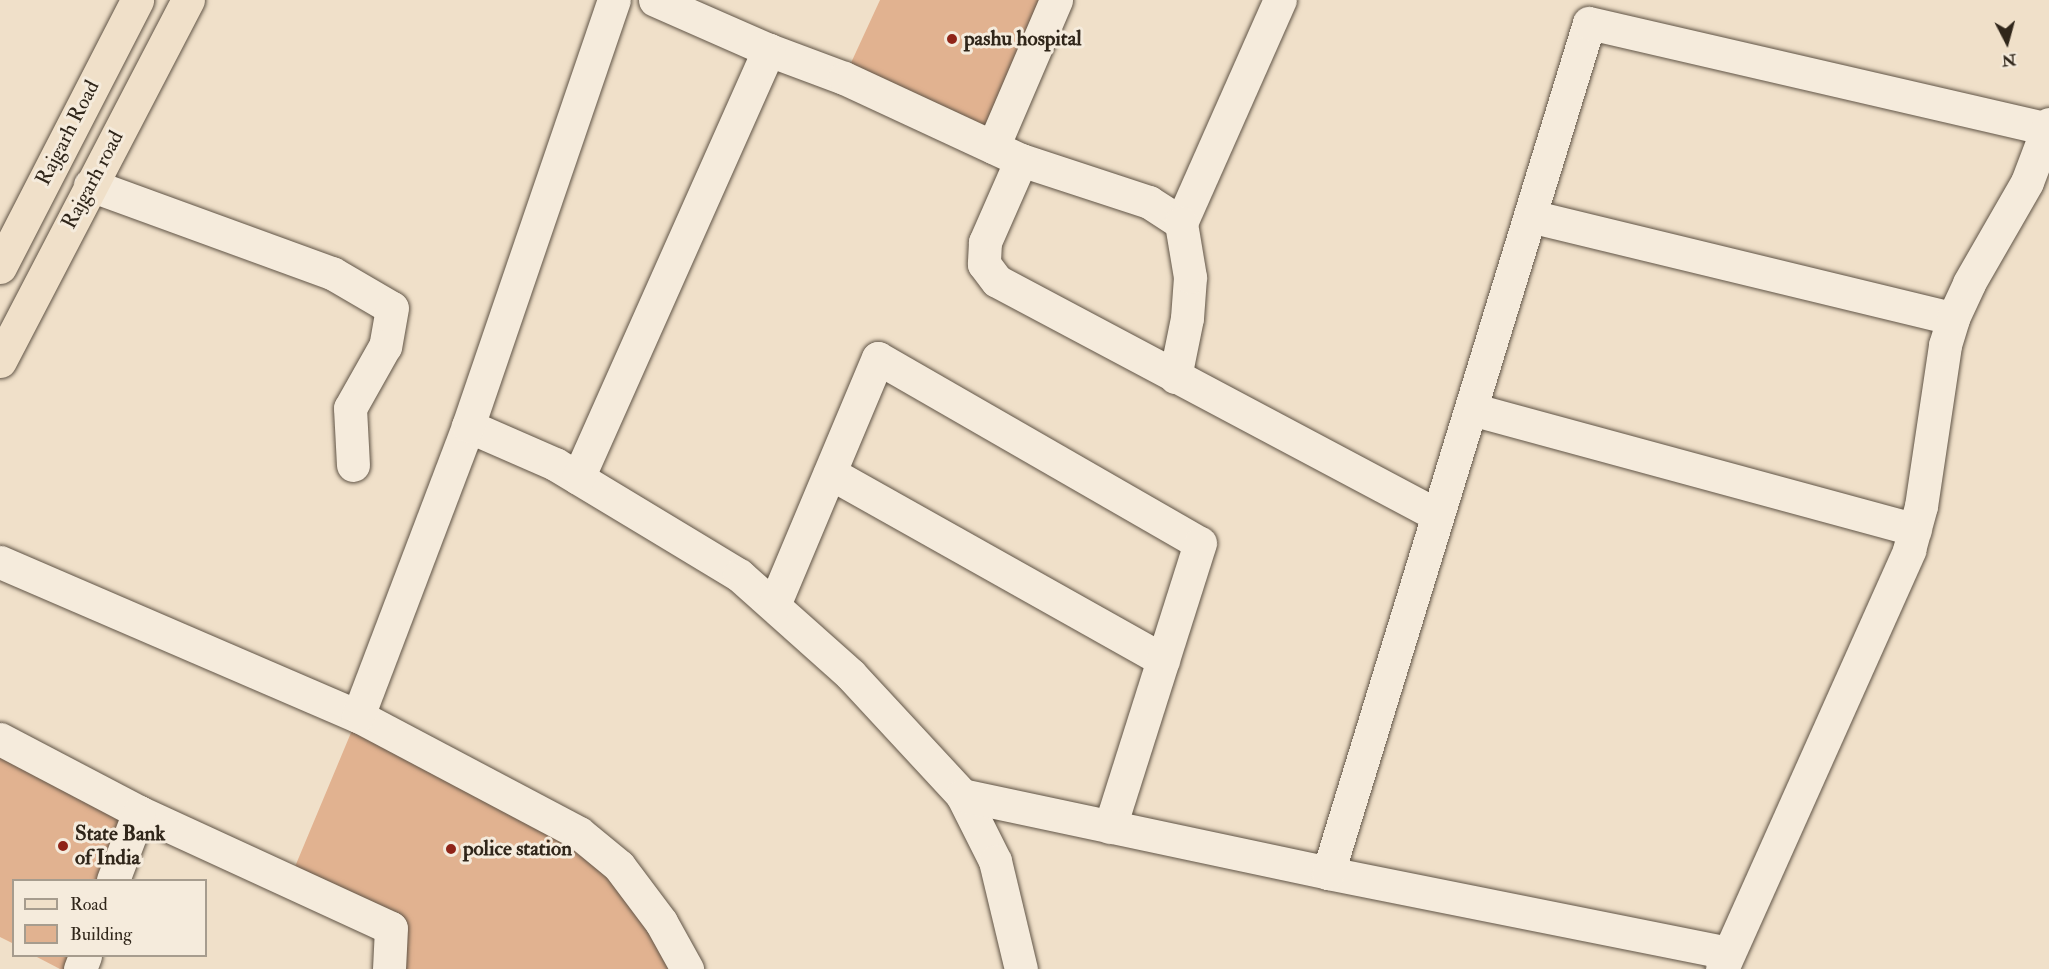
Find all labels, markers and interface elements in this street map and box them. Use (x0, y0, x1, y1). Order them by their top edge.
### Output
north arrow (1977, 12, 2037, 72)
place label: pashu hospital (964, 26, 1082, 52)
marker: pashu hospital (945, 32, 959, 46)
text: N (2001, 49, 2017, 71)
street label: Rajgarh Road (31, 76, 105, 190)
street label: Rajgarh road (57, 127, 129, 233)
place label: State Bank of India (75, 821, 165, 871)
place label: police station (463, 836, 572, 862)
marker: State Bank of India (56, 839, 70, 853)
marker: police station (444, 842, 458, 856)
legend (12, 879, 207, 957)
text: Road (70, 893, 108, 916)
text: Building (70, 923, 132, 946)

